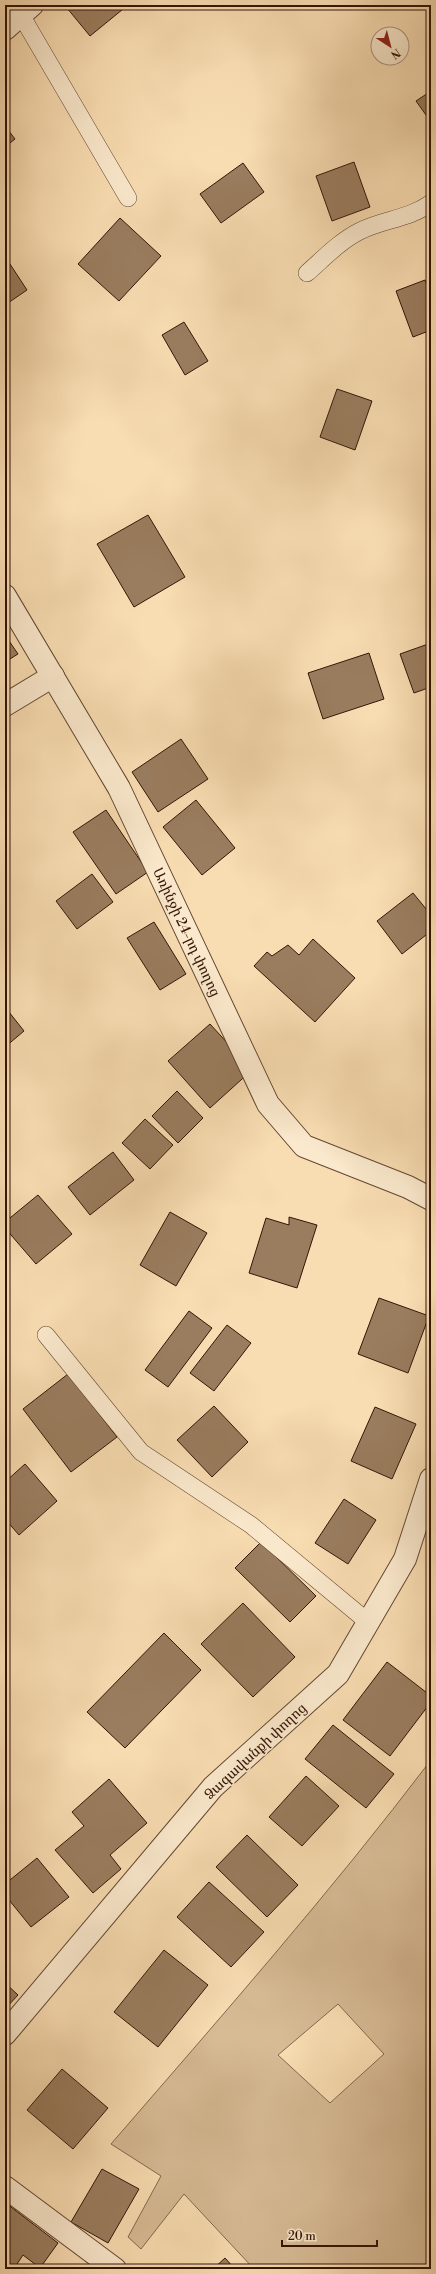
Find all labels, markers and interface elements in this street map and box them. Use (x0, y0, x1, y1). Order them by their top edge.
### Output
north arrow (370, 26, 410, 66)
text: N (387, 45, 403, 62)
street label: Առինջի 24-րդ փողոց (148, 865, 224, 1000)
street label: Ձագավանքի փողոց (201, 1700, 311, 1804)
scale bar (282, 2222, 377, 2248)
text: 20 m (288, 2229, 316, 2244)

